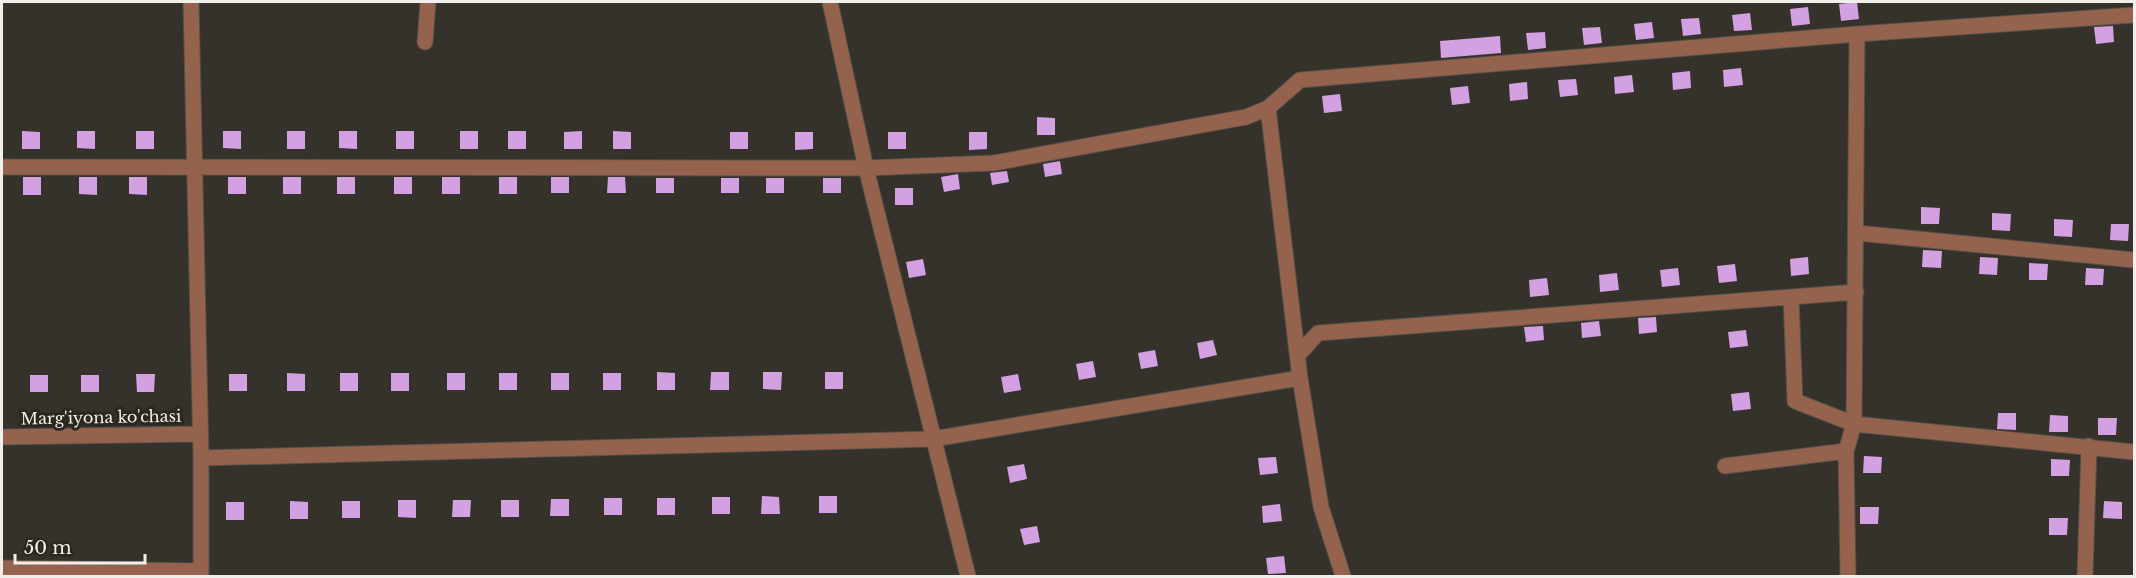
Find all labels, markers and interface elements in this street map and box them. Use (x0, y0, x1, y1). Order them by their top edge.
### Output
street label: Marg'iyona ko'chasi (21, 406, 182, 428)
scale bar (15, 527, 146, 565)
text: 50 m (24, 537, 72, 559)

